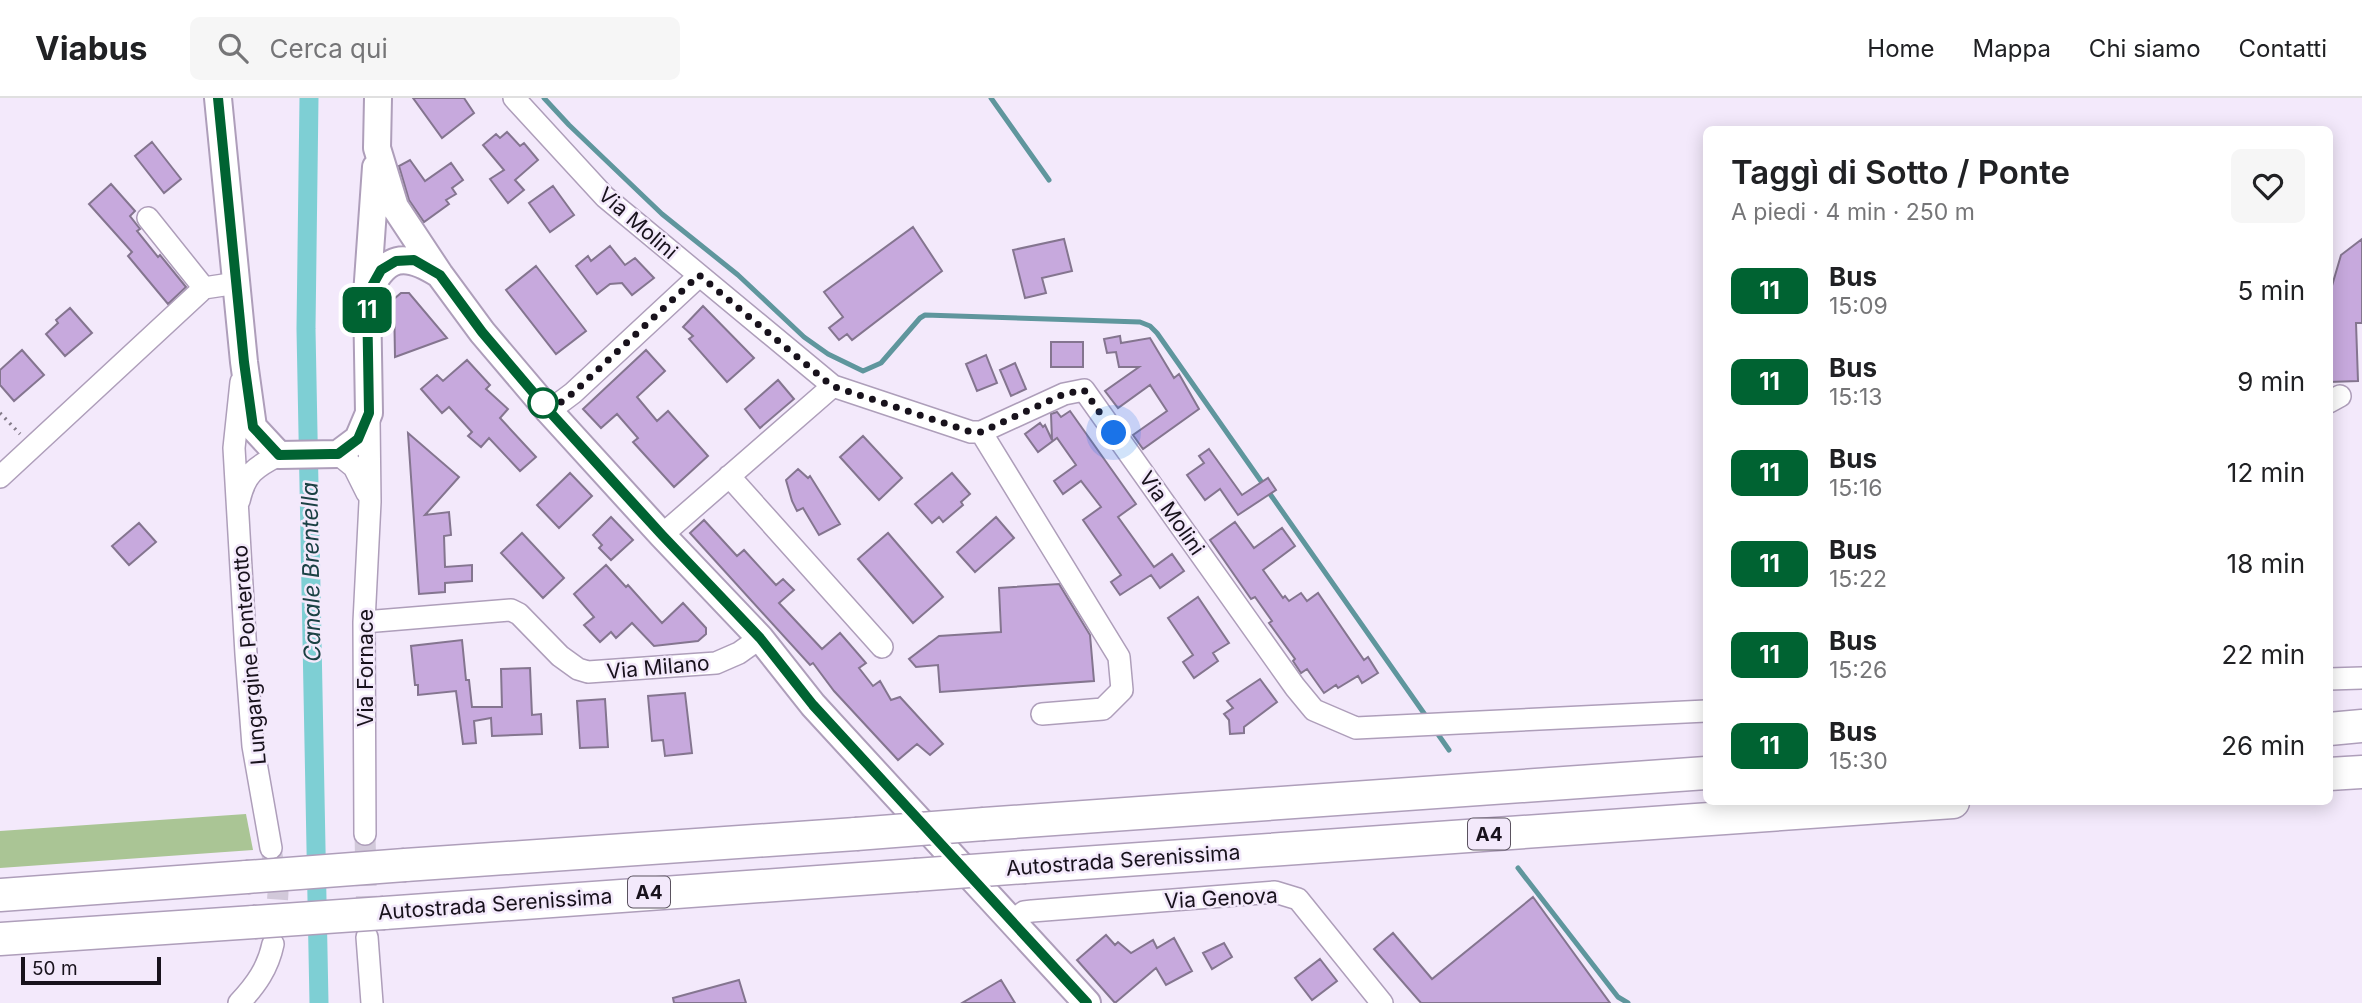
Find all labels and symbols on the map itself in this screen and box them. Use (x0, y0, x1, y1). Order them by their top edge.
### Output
street label: Via Molini (593, 182, 683, 264)
line badge: 11 (336, 287, 398, 333)
unlabelled marker (528, 388, 558, 418)
your location (1096, 415, 1131, 450)
street label: Via Molini (1134, 466, 1210, 560)
water label: Canale Brentella (295, 482, 327, 662)
street label: Lungargine Ponterotto (227, 544, 271, 766)
street label: Via Fornace (353, 609, 378, 727)
street label: Via Milano (605, 650, 711, 684)
road number: A4 (1468, 818, 1510, 849)
street label: Autostrada Serenissima (1005, 839, 1241, 881)
road number: A4 (628, 876, 670, 908)
street label: Autostrada Serenissima (377, 883, 613, 925)
street label: Via Genova (1164, 883, 1278, 913)
scale bar (21, 954, 161, 986)

